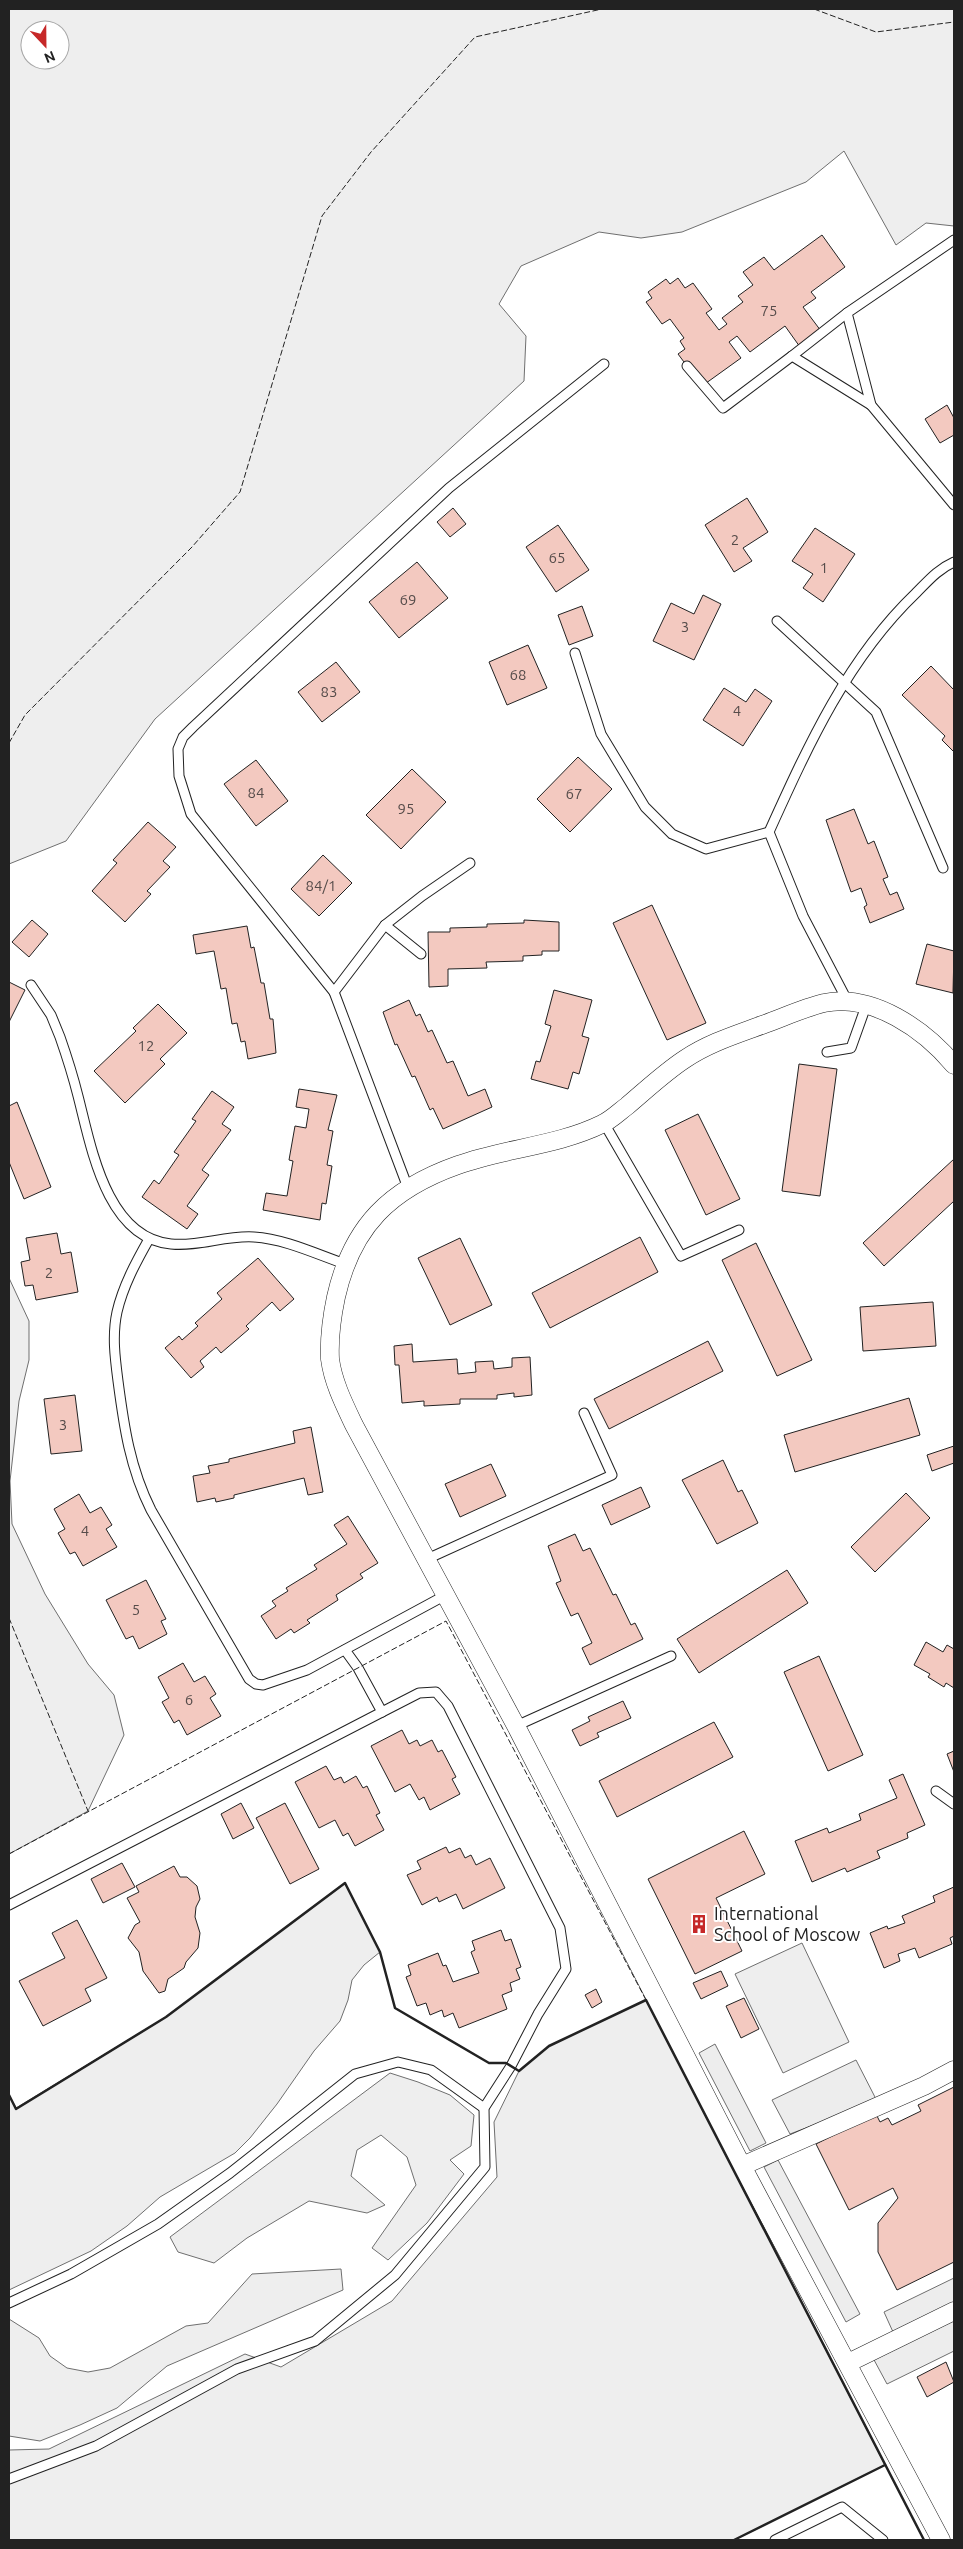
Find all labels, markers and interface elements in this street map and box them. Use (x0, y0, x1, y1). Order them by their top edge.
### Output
north arrow (20, 20, 70, 70)
text: N (42, 48, 58, 66)
house number: 75 (761, 302, 777, 319)
house number: 2 (731, 531, 739, 548)
house number: 65 (549, 549, 565, 566)
house number: 1 (820, 559, 828, 576)
house number: 69 (400, 591, 416, 608)
house number: 3 (681, 618, 689, 635)
house number: 68 (510, 666, 526, 683)
house number: 83 (321, 683, 337, 700)
house number: 4 (733, 702, 741, 719)
house number: 84 (248, 784, 264, 801)
house number: 67 (566, 785, 582, 802)
house number: 95 (398, 800, 414, 817)
house number: 84/1 (306, 877, 336, 894)
house number: 12 (138, 1037, 154, 1054)
house number: 2 (45, 1264, 53, 1281)
house number: 3 (59, 1416, 67, 1433)
house number: 4 (81, 1522, 89, 1539)
house number: 5 (132, 1601, 140, 1618)
house number: 6 (185, 1691, 193, 1708)
place label: International School of Moscow (714, 1903, 860, 1944)
building icon: International School of Moscow (688, 1913, 710, 1935)

